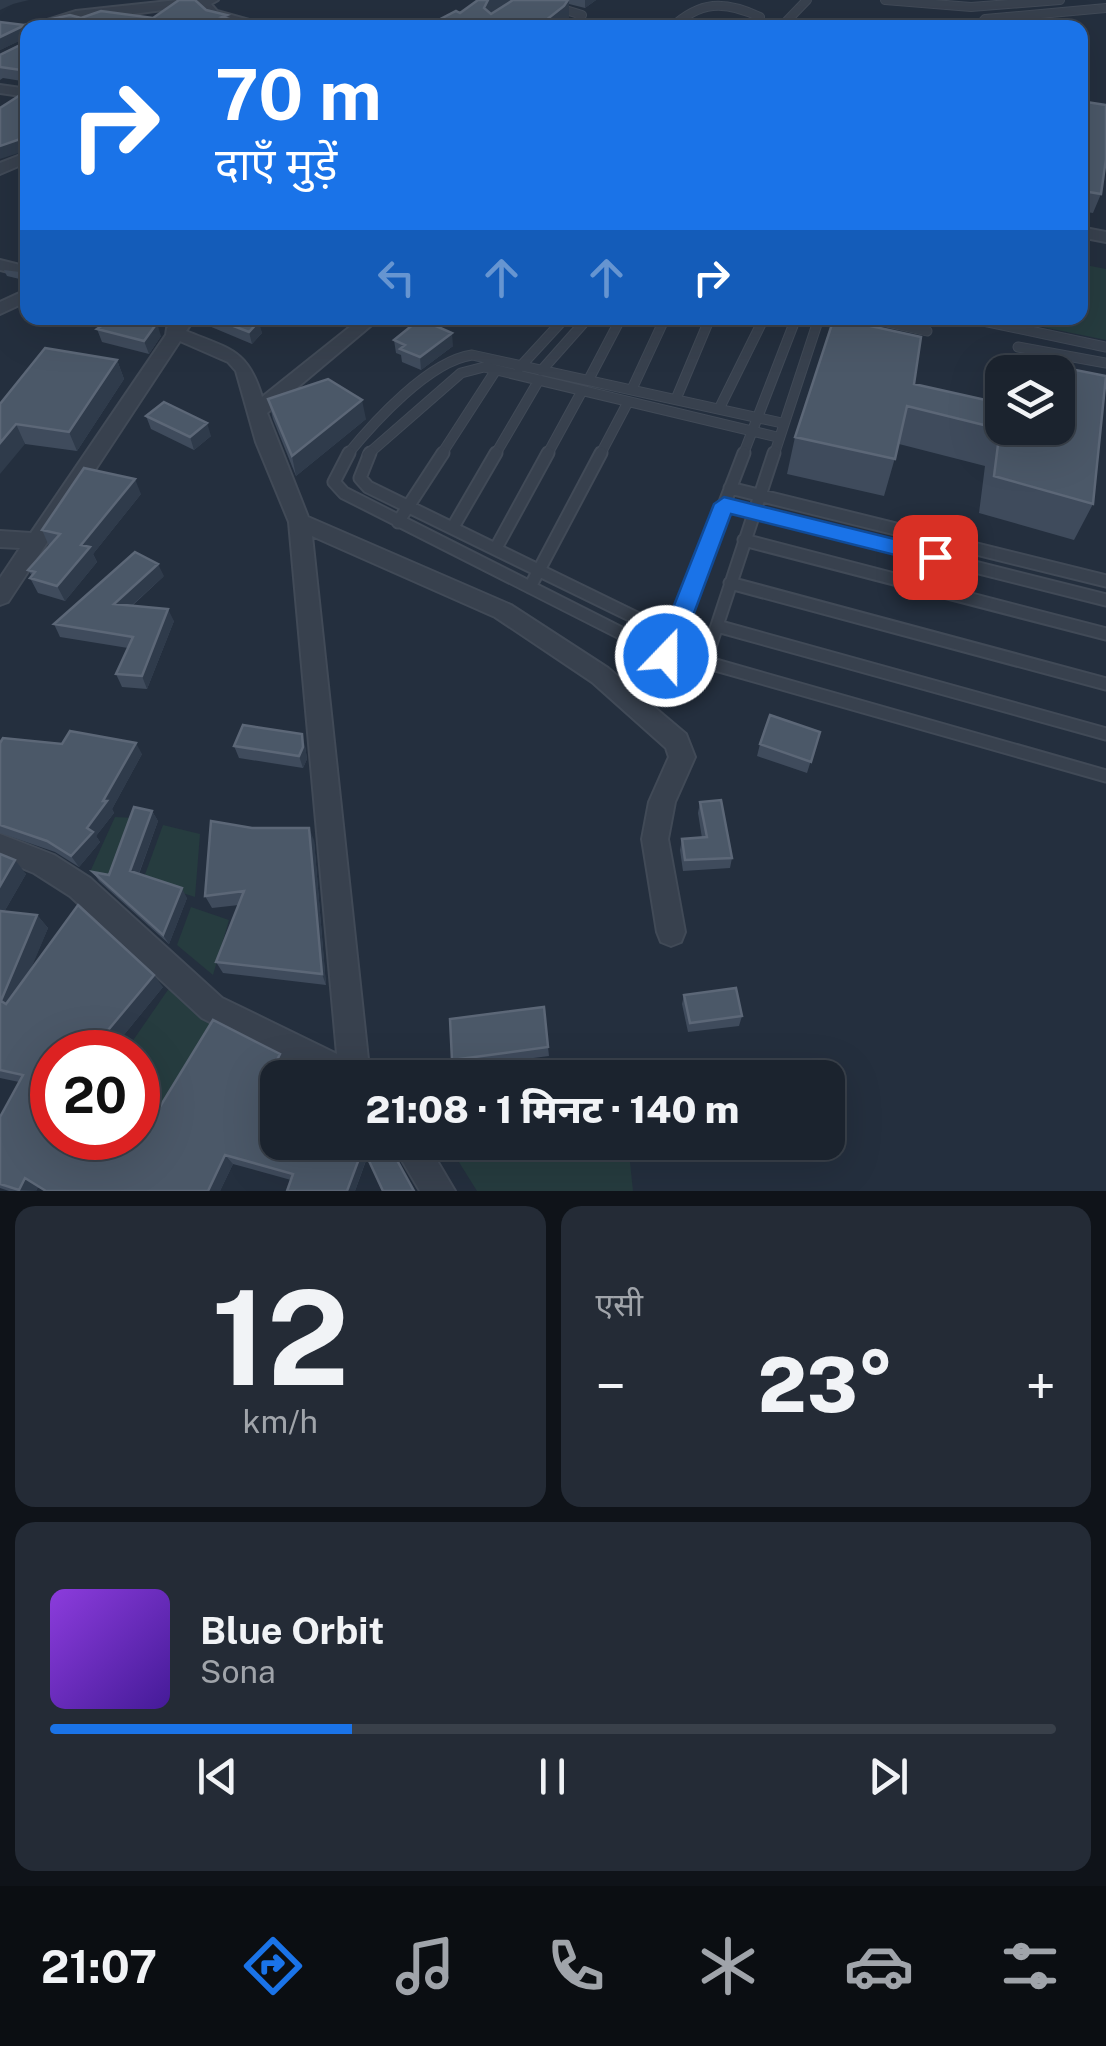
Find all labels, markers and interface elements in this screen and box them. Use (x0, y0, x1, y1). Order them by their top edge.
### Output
text: 70 m (215, 53, 382, 136)
icon: right (50, 60, 180, 190)
text: दाएँ मुड़ें (215, 137, 337, 190)
icon: left (369, 250, 424, 305)
icon: ahead (474, 250, 529, 305)
icon: ahead (579, 250, 634, 305)
icon: right (684, 250, 739, 305)
map controls (985, 355, 1075, 445)
button: layers (985, 355, 1075, 445)
pin (893, 515, 978, 600)
icon: arrive (908, 530, 963, 585)
position arrow (614, 604, 718, 708)
speed limit sign: 20 (30, 1030, 160, 1160)
text: 21:08 · 1 मिनट · 140 m (366, 1087, 739, 1132)
text: 12 (211, 1262, 349, 1414)
text: एसी (596, 1286, 643, 1323)
text: 23° (758, 1341, 894, 1429)
text: − (596, 1354, 626, 1418)
text: + (1026, 1354, 1056, 1418)
text: km/h (243, 1403, 318, 1440)
text: Blue Orbit (200, 1608, 384, 1653)
text: Sona (200, 1653, 276, 1690)
icon: previous (190, 1749, 245, 1804)
icon: pause (525, 1749, 580, 1804)
icon: next (861, 1749, 916, 1804)
icon: directions (238, 1931, 308, 2001)
icon: music (390, 1931, 460, 2001)
icon: phone (541, 1931, 611, 2001)
icon: climate (693, 1931, 763, 2001)
icon: car (844, 1931, 914, 2001)
icon: filters (995, 1931, 1065, 2001)
text: 21:07 (41, 1940, 157, 1993)

